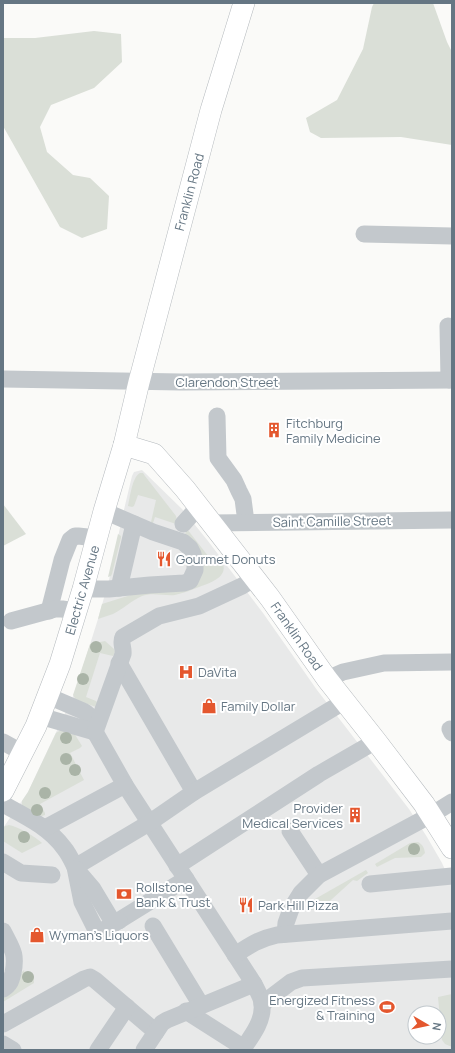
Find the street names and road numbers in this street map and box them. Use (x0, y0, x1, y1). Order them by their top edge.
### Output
street label: Franklin Road (170, 151, 208, 233)
street label: Clarendon Street (175, 373, 279, 391)
street label: Saint Camille Street (272, 511, 392, 531)
street label: Electric Avenue (61, 543, 104, 637)
street label: Franklin Road (267, 598, 327, 674)

